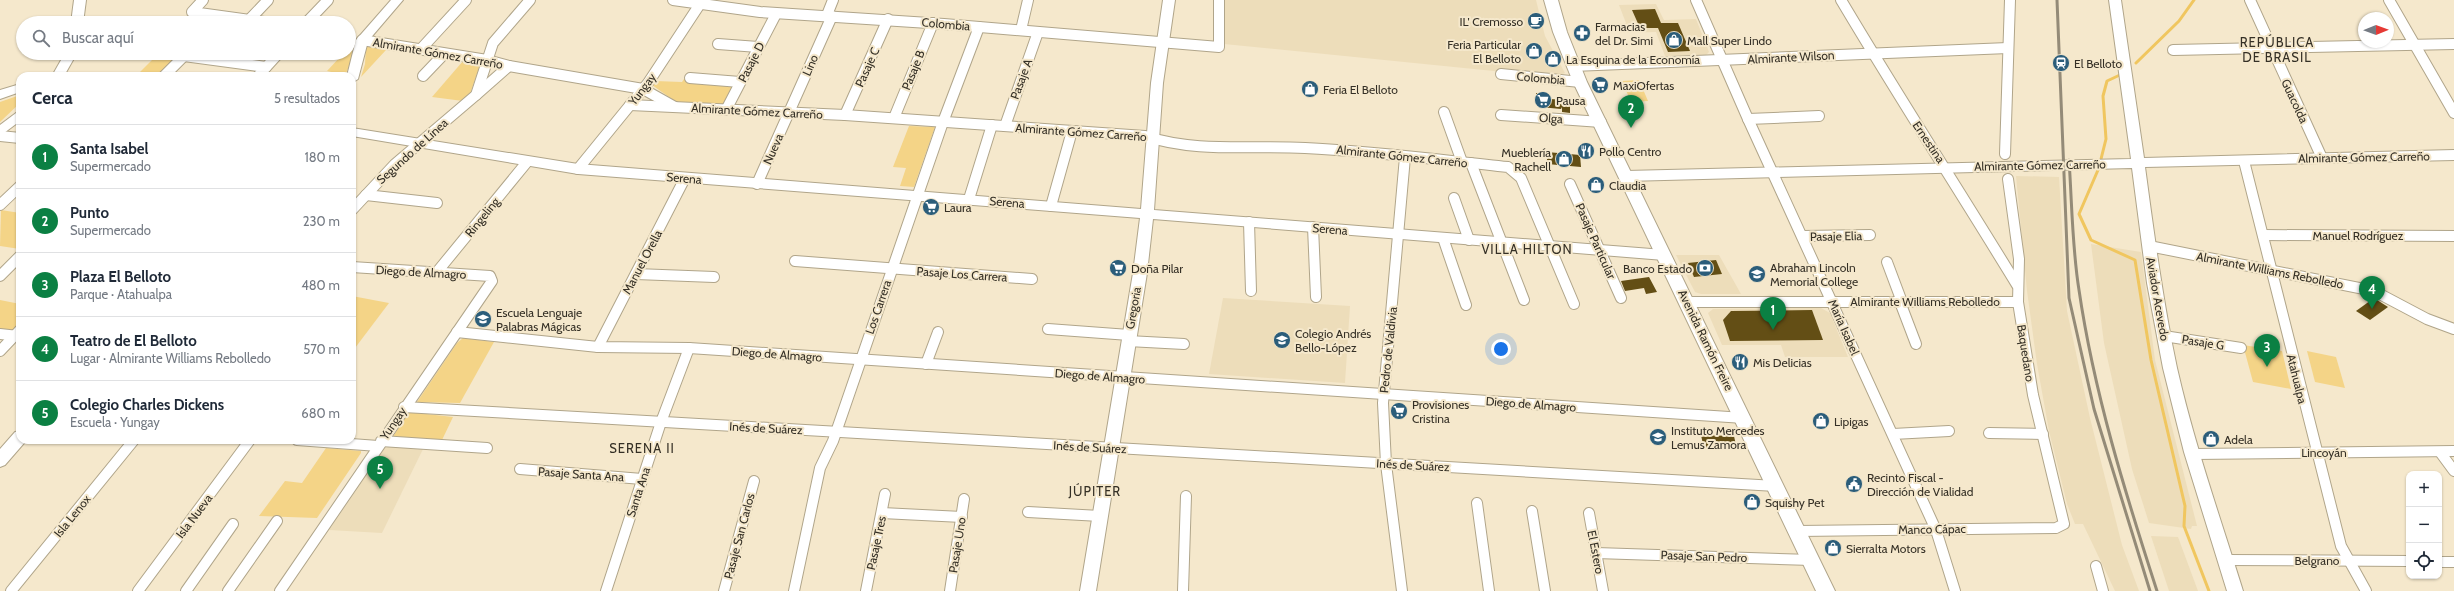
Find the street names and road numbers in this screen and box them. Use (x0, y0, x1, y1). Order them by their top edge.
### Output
street label: Colombia (921, 14, 971, 34)
street label: Almirante Gómez Carreño (372, 34, 505, 72)
street label: Pasaje D (734, 39, 768, 85)
street label: Pasaje C (852, 45, 882, 89)
street label: Almirante Wilson (1747, 47, 1835, 67)
street label: Pasaje B (898, 48, 928, 92)
street label: Lino (799, 52, 821, 78)
street label: Pasaje A (1007, 56, 1035, 101)
street label: Colombia (1516, 68, 1566, 88)
street label: Yungay (624, 70, 659, 109)
street label: Guacolda (2278, 76, 2312, 126)
street label: Almirante Gómez Carreño (691, 100, 824, 122)
street label: Olga (1539, 110, 1564, 126)
street label: Segundo de Línea (373, 115, 451, 187)
street label: Ernestina (1910, 118, 1949, 166)
street label: Almirante Gómez Carreño (1015, 120, 1148, 144)
street label: Nueva (760, 131, 787, 167)
street label: Almirante Gómez Carreño (1336, 142, 1469, 170)
street label: Almirante Gómez Carreño (2298, 148, 2430, 166)
street label: Almirante Gómez Carreño (1974, 156, 2106, 174)
street label: Serena (666, 169, 703, 187)
street label: Ringeling (462, 193, 503, 240)
street label: Serena (989, 193, 1026, 211)
street label: Pasaje Particular (1573, 201, 1620, 281)
street label: Serena (1312, 220, 1349, 238)
street label: Manuel Orella (619, 227, 665, 297)
street label: Pasaje Elia (1810, 228, 1863, 244)
street label: Manuel Rodríguez (2313, 228, 2404, 243)
street label: Almirante Williams Rebolledo (2195, 248, 2345, 292)
street label: Aviador Acevedo (2143, 256, 2173, 342)
street label: Diego de Almagro (375, 262, 467, 282)
street label: Pasaje Los Carrera (916, 263, 1008, 285)
street label: Los Carrera (862, 278, 894, 336)
street label: Gregoria (1122, 286, 1144, 330)
street label: Avenida Ramón Freire (1675, 287, 1737, 393)
street label: Almirante Williams Rebolledo (1850, 294, 2000, 309)
street label: María Isabel (1825, 297, 1863, 357)
street label: Pedro de Valdivia (1376, 306, 1400, 394)
street label: Baquedano (2014, 323, 2038, 383)
street label: Pasaje G (2181, 331, 2225, 353)
street label: Diego de Almagro (731, 343, 823, 365)
street label: Atahualpa (2284, 353, 2310, 406)
street label: Diego de Almagro (1054, 365, 1146, 387)
street label: Diego de Almagro (1485, 393, 1577, 415)
street label: Yungay (376, 404, 409, 443)
street label: Inés de Suárez (729, 419, 803, 437)
street label: Inés de Suárez (1053, 438, 1127, 456)
street label: Lincoyán (2301, 445, 2347, 460)
street label: Inés de Suárez (1376, 456, 1450, 474)
street label: Pasaje Santa Ana (537, 464, 625, 485)
street label: Santa Ana (623, 465, 653, 519)
street label: Isla Nueva (173, 491, 216, 541)
street label: Isla Lenox (50, 492, 94, 540)
street label: Pasaje San Carlos (720, 492, 758, 580)
street label: Pasaje Tres (863, 515, 889, 571)
street label: Pasaje Uno (945, 516, 969, 574)
street label: Manco Cápac (1898, 521, 1967, 537)
street label: El Estero (1584, 529, 1608, 575)
street label: Pasaje San Pedro (1661, 547, 1748, 565)
street label: Belgrano (2295, 553, 2340, 568)

